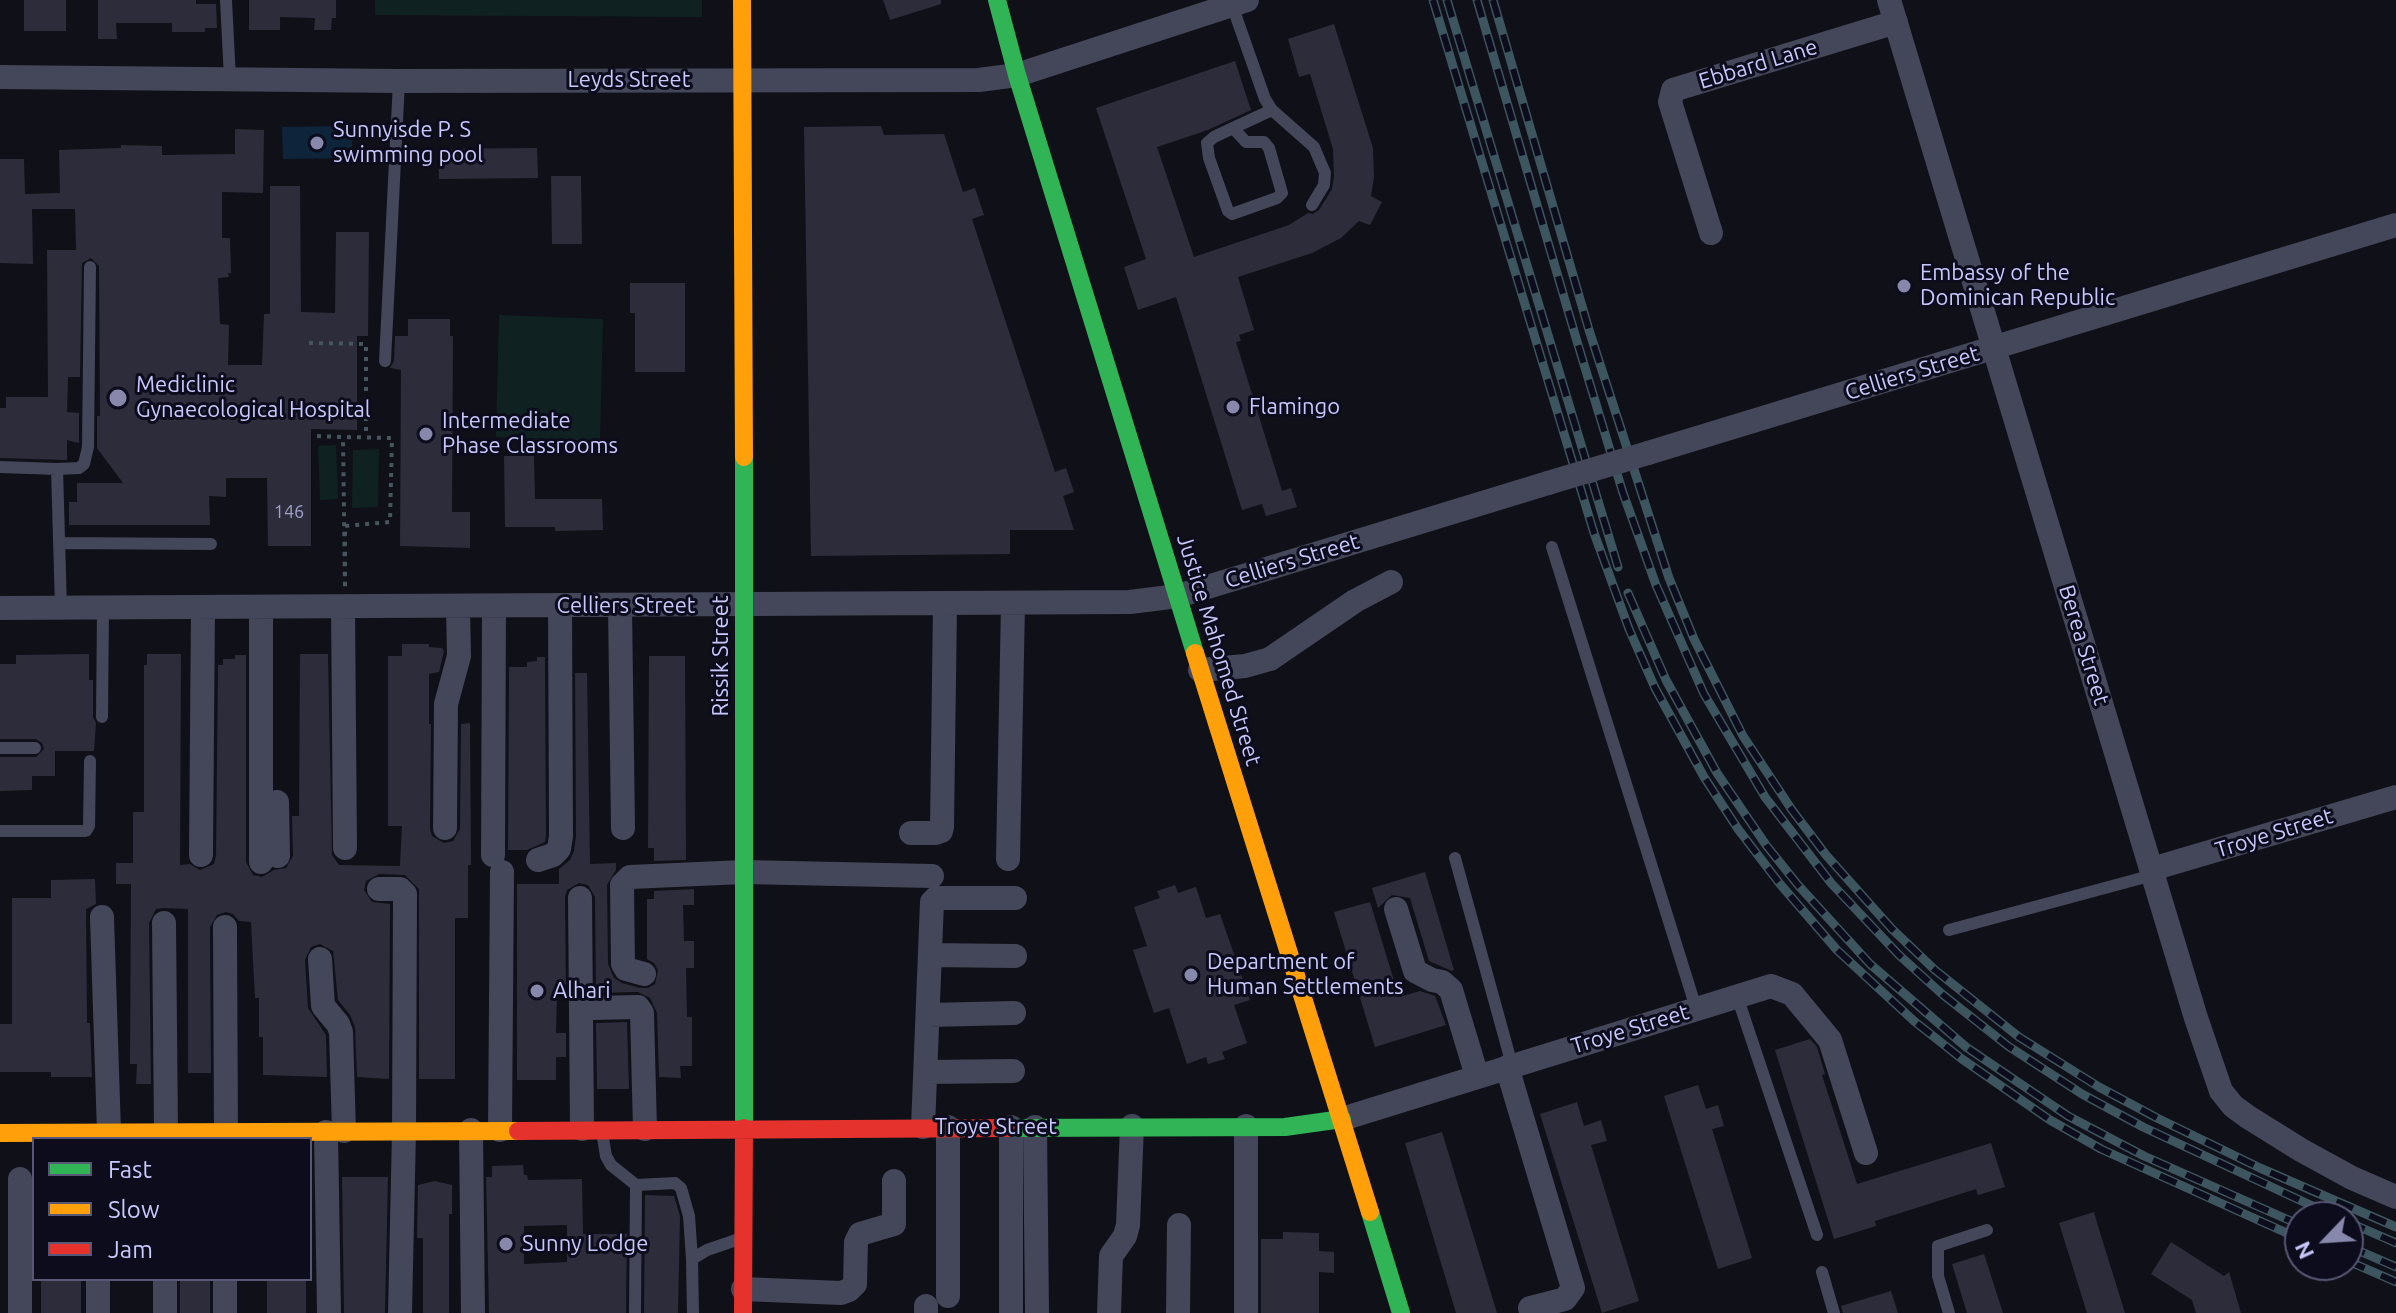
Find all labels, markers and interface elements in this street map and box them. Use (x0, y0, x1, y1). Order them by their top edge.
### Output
street label: Ebbard Lane (1695, 33, 1821, 95)
street label: Leyds Street (568, 67, 690, 93)
place label: Sunnyisde P. S swimming pool (333, 117, 483, 168)
marker: Sunnyisde P. S swimming pool (308, 134, 326, 152)
place label: Embassy of the Dominican Republic (1920, 260, 2115, 312)
marker: Embassy of the Dominican Republic (1895, 277, 1913, 295)
street label: Celliers Street (1842, 340, 1982, 406)
place label: Mediclinic Gynaecological Hospital (136, 372, 371, 424)
marker: Mediclinic Gynaecological Hospital (107, 387, 129, 409)
place label: Flamingo (1249, 394, 1340, 420)
marker: Flamingo (1224, 398, 1242, 416)
place label: Intermediate Phase Classrooms (442, 408, 618, 460)
marker: Intermediate Phase Classrooms (417, 425, 435, 443)
house number: 146 (274, 501, 304, 523)
street label: Celliers Street (1222, 528, 1362, 594)
street label: Justice Mahomed Street (1171, 531, 1267, 769)
street label: Berea Street (2053, 582, 2115, 708)
street label: Celliers Street (557, 593, 695, 619)
street label: Rissik Street (708, 595, 734, 717)
street label: Troye Street (2212, 803, 2336, 863)
place label: Department of Human Settlements (1207, 949, 1404, 1000)
marker: Department of Human Settlements (1182, 966, 1200, 984)
place label: Alhari (553, 978, 611, 1004)
marker: Alhari (528, 982, 546, 1000)
street label: Troye Street (1568, 999, 1692, 1059)
street label: Troye Street (935, 1114, 1057, 1140)
legend (32, 1137, 312, 1281)
text: Fast (108, 1156, 152, 1183)
text: Slow (108, 1196, 160, 1223)
north arrow (2284, 1201, 2364, 1281)
place label: Sunny Lodge (522, 1231, 648, 1257)
marker: Sunny Lodge (497, 1235, 515, 1253)
text: Jam (108, 1236, 153, 1263)
text: N (2289, 1238, 2318, 1263)

